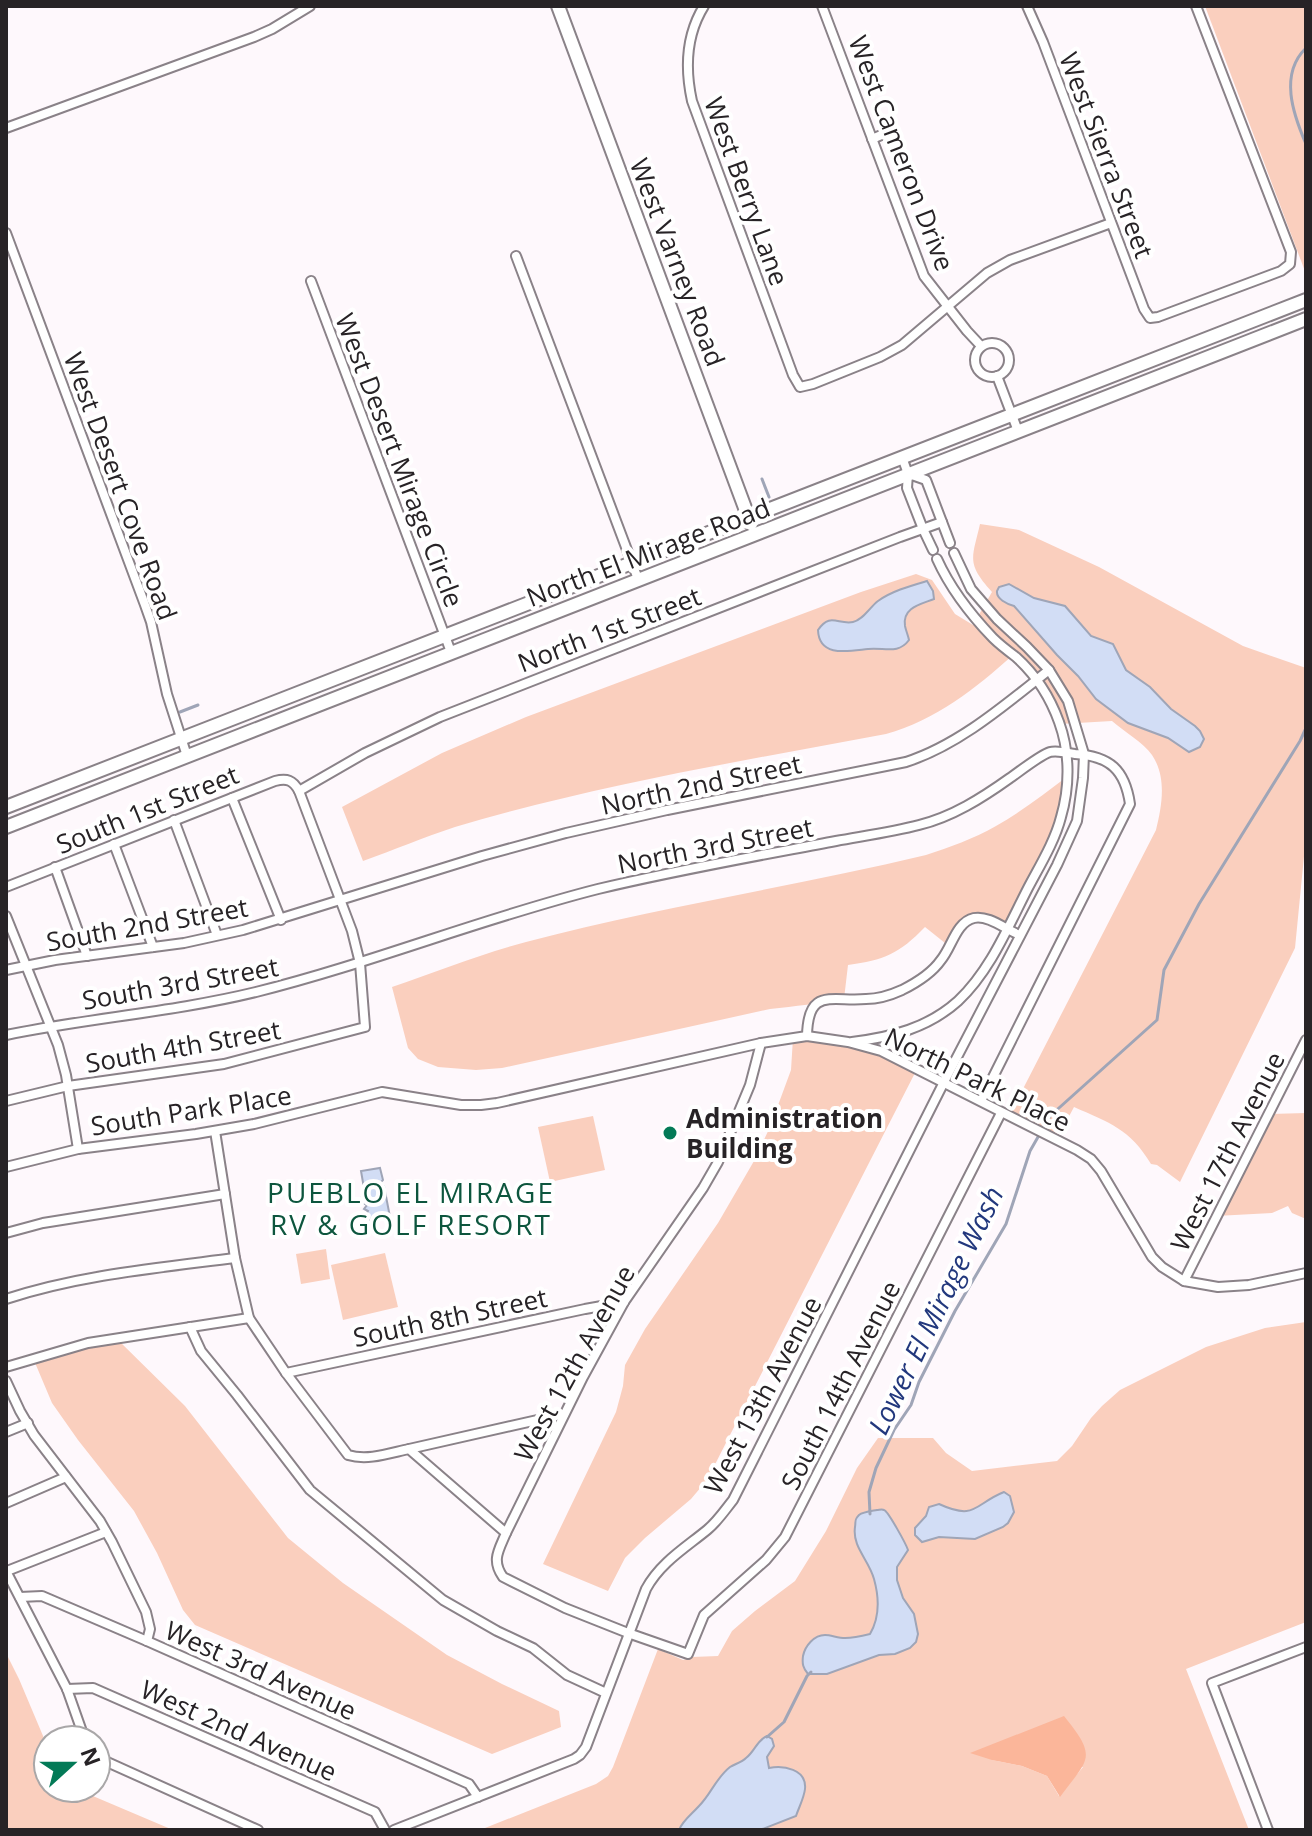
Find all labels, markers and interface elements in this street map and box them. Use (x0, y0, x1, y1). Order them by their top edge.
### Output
street label: West Cameron Drive (841, 30, 963, 276)
street label: West Sierra Street (1051, 47, 1163, 263)
street label: West Berry Lane (696, 92, 798, 290)
street label: West Varney Road (622, 153, 734, 371)
street label: West Desert Mirage Circle (327, 308, 473, 612)
street label: West Desert Cove Road (56, 347, 186, 625)
street label: North El Mirage Road (521, 489, 775, 615)
street label: North 1st Street (512, 577, 706, 681)
street label: North 2nd Street (598, 745, 804, 823)
street label: South 1st Street (50, 756, 244, 862)
street label: North 3rd Street (614, 808, 816, 882)
street label: South 2nd Street (43, 889, 251, 959)
street label: South 3rd Street (79, 948, 281, 1018)
street label: South 4th Street (83, 1011, 283, 1081)
street label: North Park Place (879, 1018, 1077, 1140)
street label: West 17th Avenue (1161, 1045, 1293, 1257)
street label: South Park Place (88, 1076, 294, 1144)
place label: Administration Building (686, 1100, 883, 1166)
marker: Administration Building (661, 1124, 679, 1142)
district label: PUEBLO EL MIRAGE RV & GOLF RESORT (267, 1173, 555, 1243)
water label: Lower El Mirage Wash (858, 1180, 1012, 1440)
street label: West 12th Avenue (505, 1258, 643, 1468)
street label: South 14th Avenue (772, 1274, 908, 1496)
street label: South 8th Street (350, 1279, 550, 1355)
street label: West 13th Avenue (695, 1290, 829, 1500)
street label: West 3rd Avenue (160, 1612, 362, 1728)
street label: West 2nd Avenue (135, 1671, 343, 1789)
north arrow (32, 1724, 112, 1804)
text: N (74, 1743, 109, 1770)

